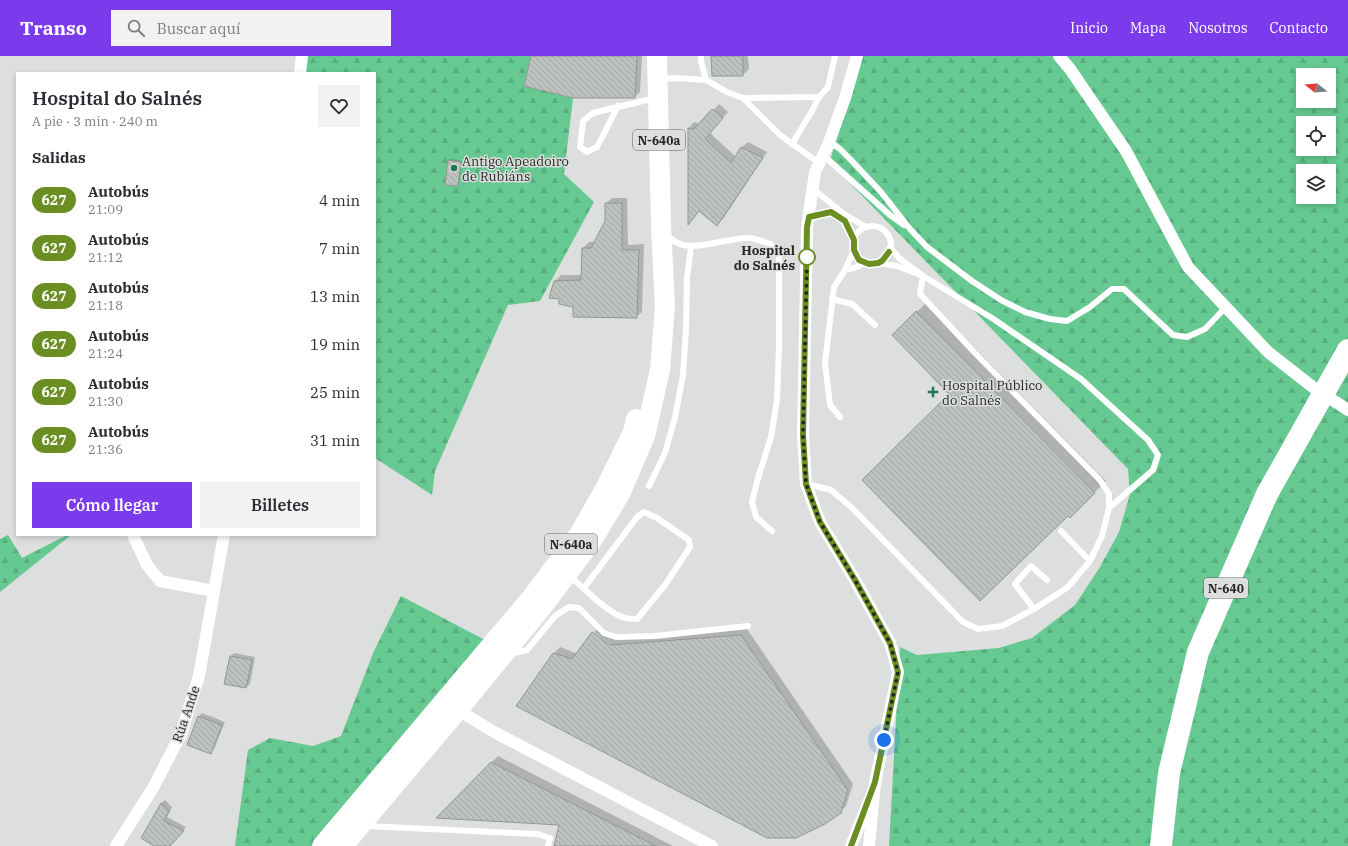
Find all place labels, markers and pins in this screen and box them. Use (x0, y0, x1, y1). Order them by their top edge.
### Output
place label: Antigo Apeadoiro de Rubiáns (462, 153, 569, 185)
marker: Antigo Apeadoiro de Rubiáns (449, 163, 459, 173)
place label: Hospital do Salnés (734, 242, 795, 274)
marker: Hospital do Salnés (798, 248, 816, 266)
place label: Hospital Público do Salnés (942, 377, 1042, 409)
marker: Hospital Público do Salnés (927, 386, 939, 398)

